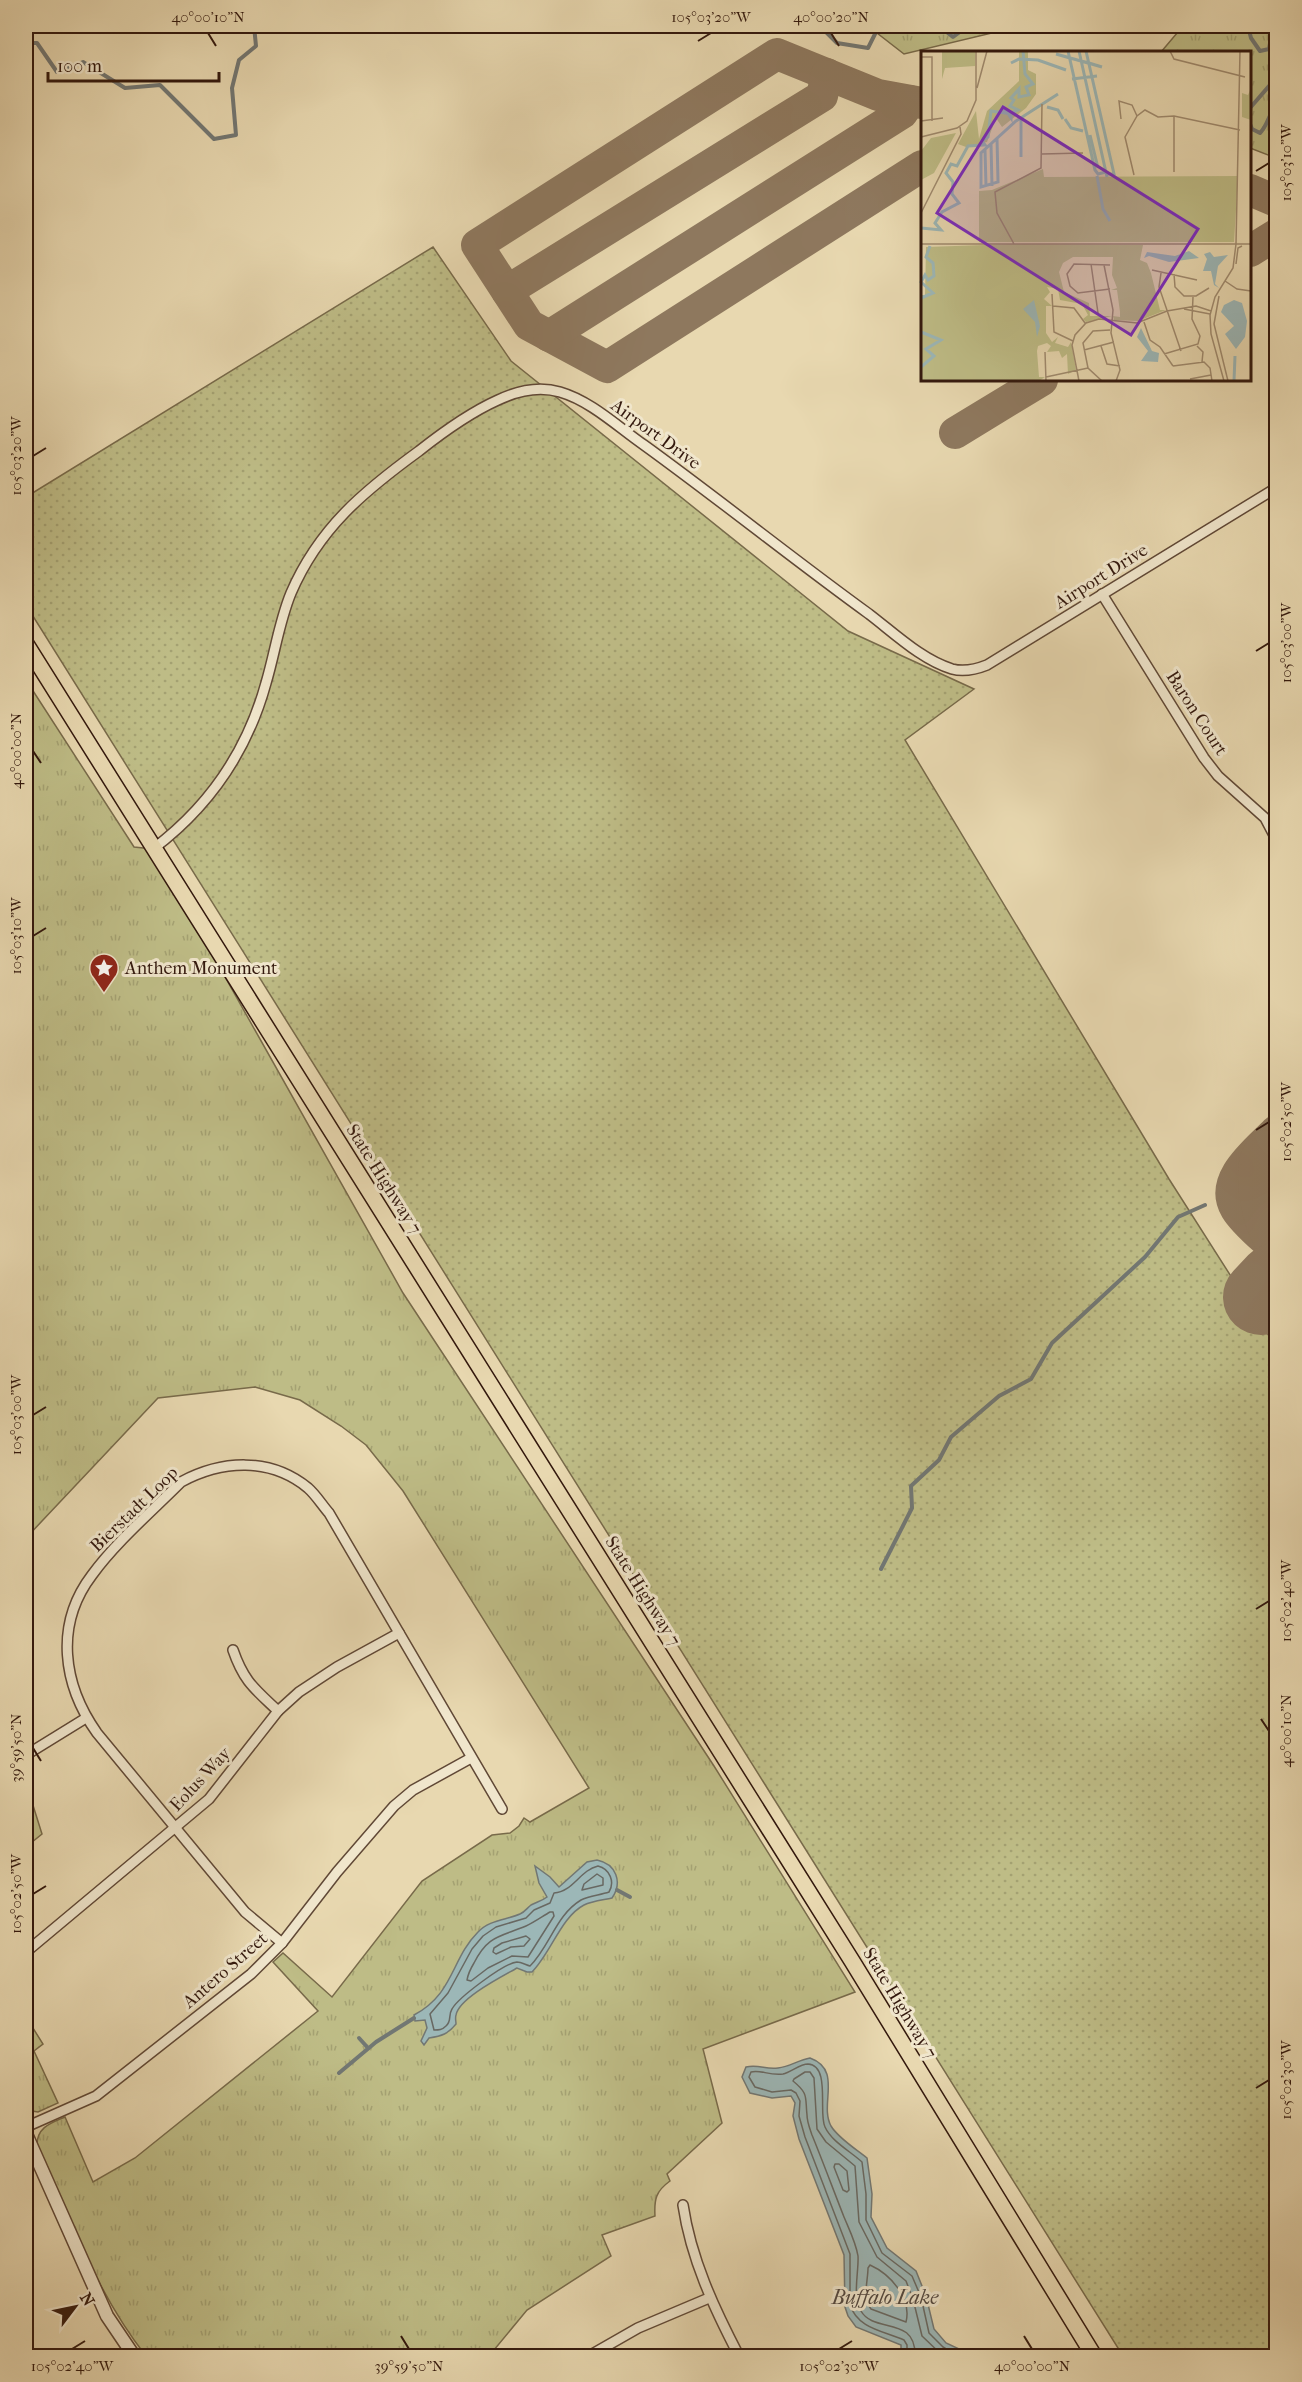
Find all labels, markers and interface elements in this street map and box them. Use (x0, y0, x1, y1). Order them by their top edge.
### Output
text: 40°00'10"N (171, 8, 245, 26)
text: 105°03'20"W (671, 8, 752, 26)
text: 40°00'20"N (793, 8, 869, 26)
scale bar (48, 45, 219, 83)
inset map (921, 51, 1251, 381)
text: 100 m (57, 56, 102, 77)
text: 105°03'10"W (1277, 123, 1295, 202)
street label: Airport Drive (606, 394, 705, 474)
text: 105°03'20"W (7, 415, 25, 496)
street label: Airport Drive (1050, 539, 1152, 614)
text: 105°03'00"W (1277, 602, 1295, 683)
street label: Baron Court (1162, 667, 1232, 760)
text: 40°00'00"N (7, 712, 25, 789)
text: 105°03'10"W (7, 896, 25, 975)
place icon: Anthem Monument (88, 952, 120, 994)
place label: Anthem Monument (124, 958, 278, 979)
text: 105°02'50"W (1277, 1081, 1295, 1162)
street label: State Highway 7 (341, 1121, 426, 1238)
text: 105°03'00"W (7, 1374, 25, 1455)
street label: Bierstadt Loop (86, 1462, 183, 1556)
street label: State Highway 7 (600, 1533, 685, 1650)
text: 105°02'40"W (1277, 1559, 1295, 1642)
text: 40°00'10"N (1277, 1694, 1295, 1768)
text: 39°59'50"N (7, 1713, 25, 1782)
street label: Eolus Way (166, 1742, 236, 1816)
text: 105°02'50"W (7, 1853, 25, 1934)
street label: Antero Street (178, 1928, 272, 2014)
street label: State Highway 7 (858, 1944, 941, 2063)
text: 105°02'30"W (1277, 2039, 1295, 2120)
north arrow (45, 2277, 105, 2337)
water label: Buffalo Lake (831, 2286, 939, 2309)
text: N (76, 2289, 99, 2310)
text: 105°02'40"W (31, 2357, 114, 2375)
text: 39°59'50"N (375, 2357, 444, 2375)
text: 105°02'30"W (799, 2357, 880, 2375)
text: 40°00'00"N (994, 2357, 1071, 2375)

